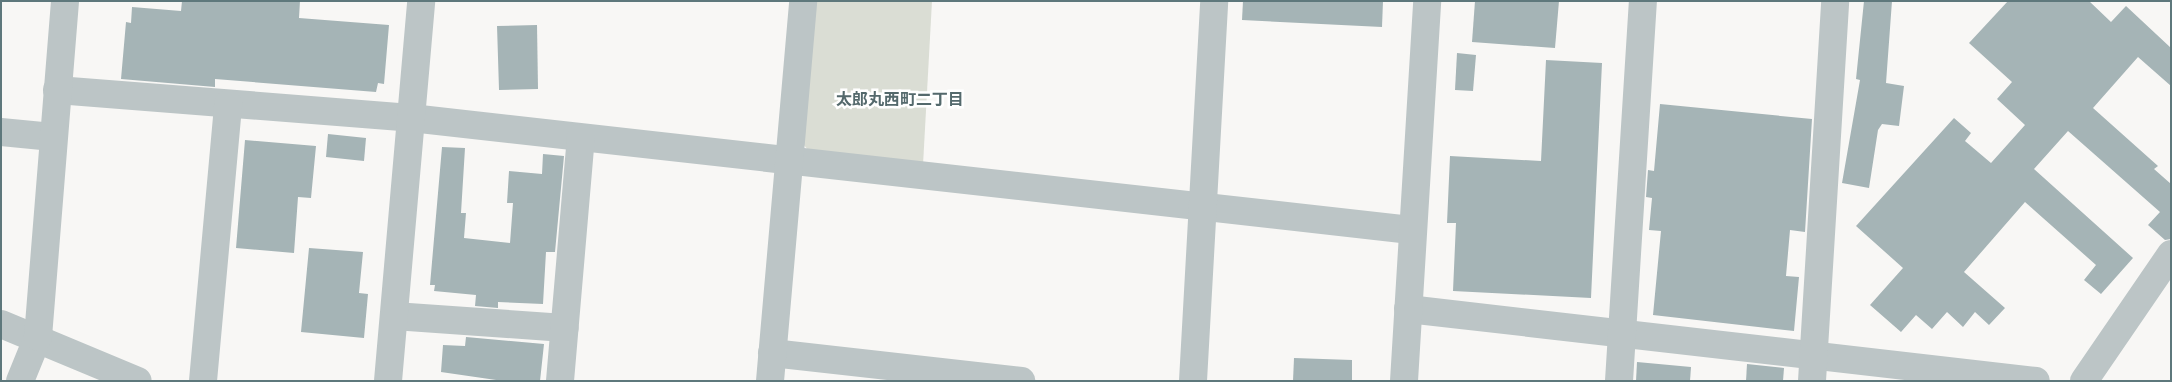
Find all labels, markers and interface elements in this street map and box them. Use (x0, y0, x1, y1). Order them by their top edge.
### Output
district label: 太郎丸西町二丁目 (836, 89, 964, 109)

